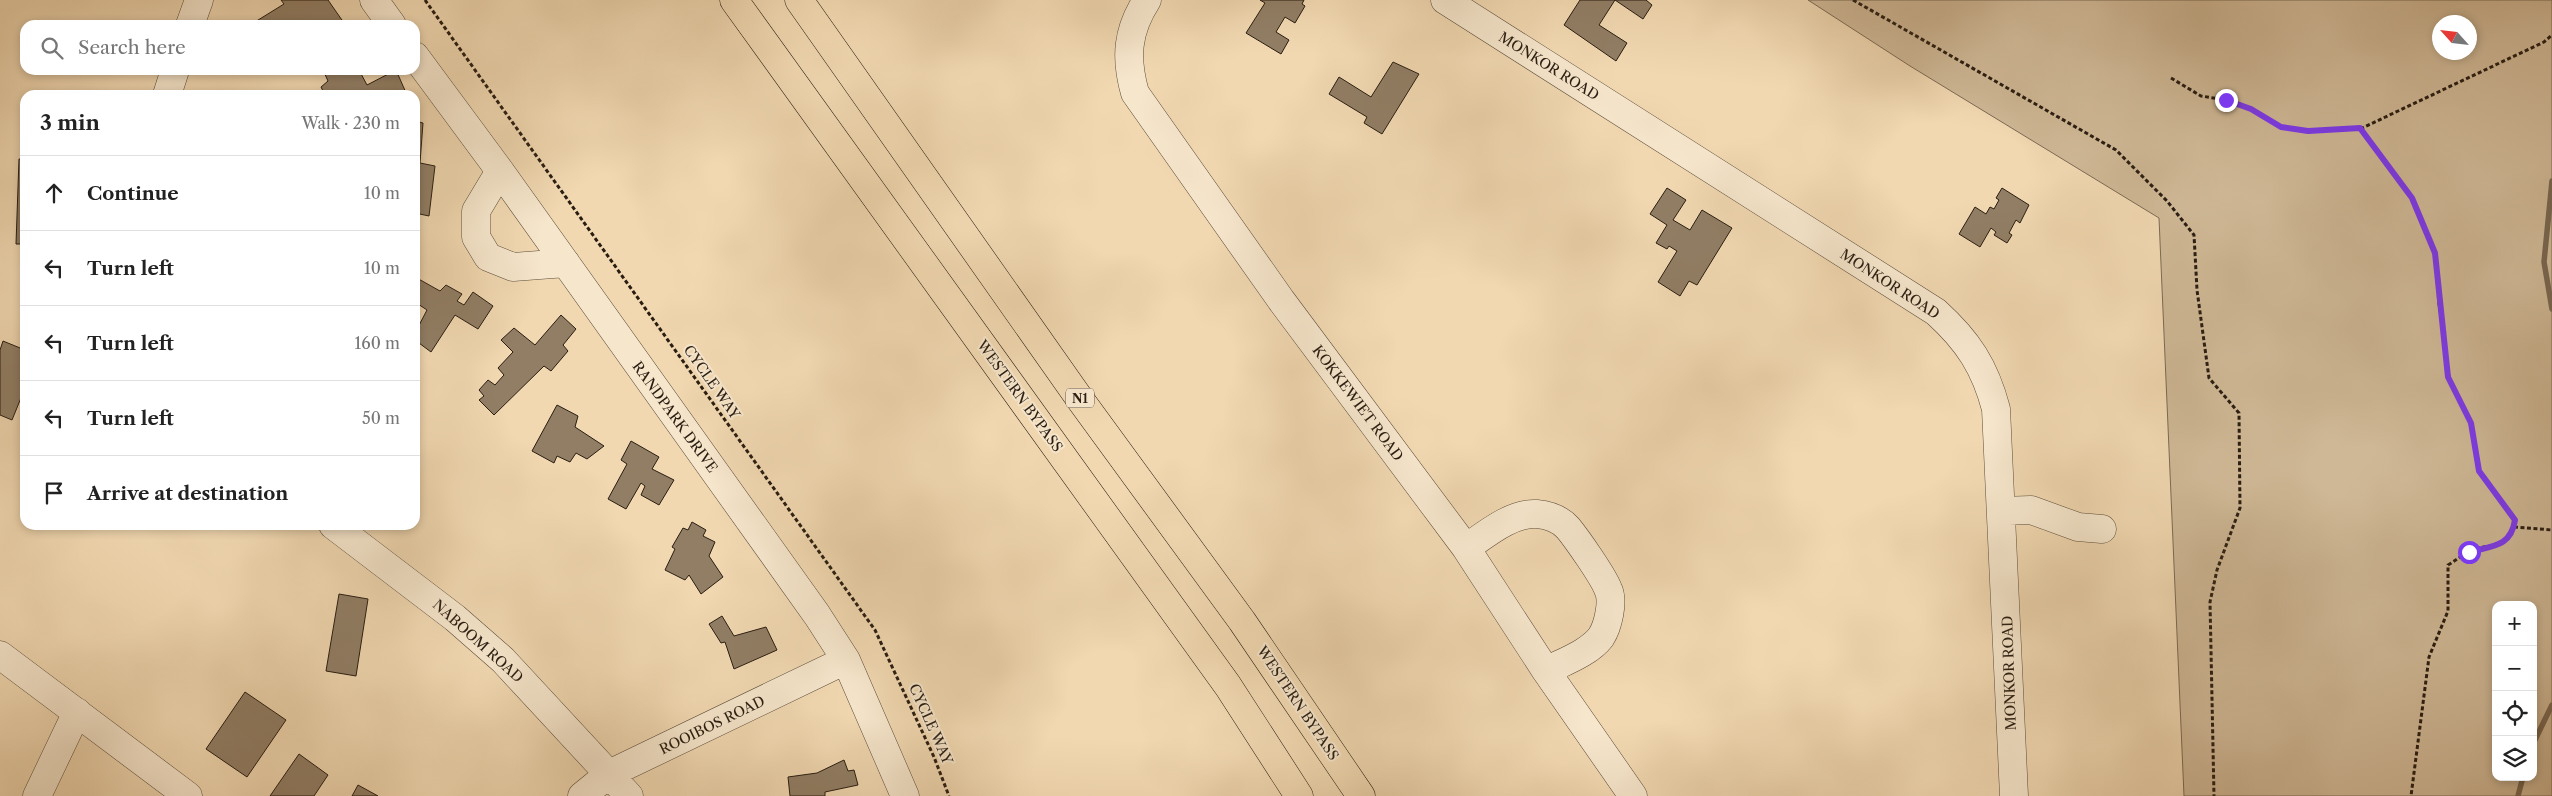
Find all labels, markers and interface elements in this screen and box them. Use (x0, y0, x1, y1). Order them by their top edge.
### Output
north arrow (2432, 15, 2477, 60)
search box (20, 20, 420, 75)
street label: MONKOR ROAD (1495, 28, 1603, 104)
icon: search (38, 34, 66, 62)
text: Search here (78, 36, 186, 59)
route end (2215, 89, 2238, 112)
text: 3 min (40, 110, 100, 135)
text: Walk · 230 m (301, 113, 400, 133)
icon: ahead (40, 179, 68, 207)
text: Continue (87, 182, 179, 205)
text: 10 m (364, 183, 400, 203)
street label: MONKOR ROAD (1837, 245, 1943, 323)
icon: left (40, 254, 68, 282)
text: Turn left (87, 257, 174, 280)
text: 10 m (364, 258, 400, 278)
icon: left (40, 329, 68, 357)
text: Turn left (87, 332, 174, 355)
text: 160 m (355, 333, 400, 353)
street label: WESTERN BYPASS (973, 336, 1067, 455)
street label: CYCLE WAY (680, 341, 745, 423)
street label: KOKKEWIET ROAD (1309, 342, 1407, 464)
street label: RANDPARK DRIVE (629, 358, 721, 476)
road number: N1 (1066, 388, 1094, 408)
icon: left (40, 404, 68, 432)
text: Turn left (87, 407, 174, 430)
text: 50 m (362, 408, 400, 428)
icon: arrive (40, 479, 68, 507)
text: Arrive at destination (87, 482, 288, 505)
route start (2458, 541, 2481, 564)
street label: NABOOM ROAD (429, 596, 527, 686)
map controls (2492, 601, 2537, 781)
button: + (2492, 601, 2537, 646)
street label: MONKOR ROAD (1998, 615, 2020, 731)
street label: WESTERN BYPASS (1253, 642, 1343, 764)
button: − (2492, 646, 2537, 691)
street label: CYCLE WAY (905, 681, 957, 768)
button: locate (2492, 691, 2537, 736)
street label: ROOIBOS ROAD (656, 692, 768, 758)
button: layers (2492, 736, 2537, 781)

